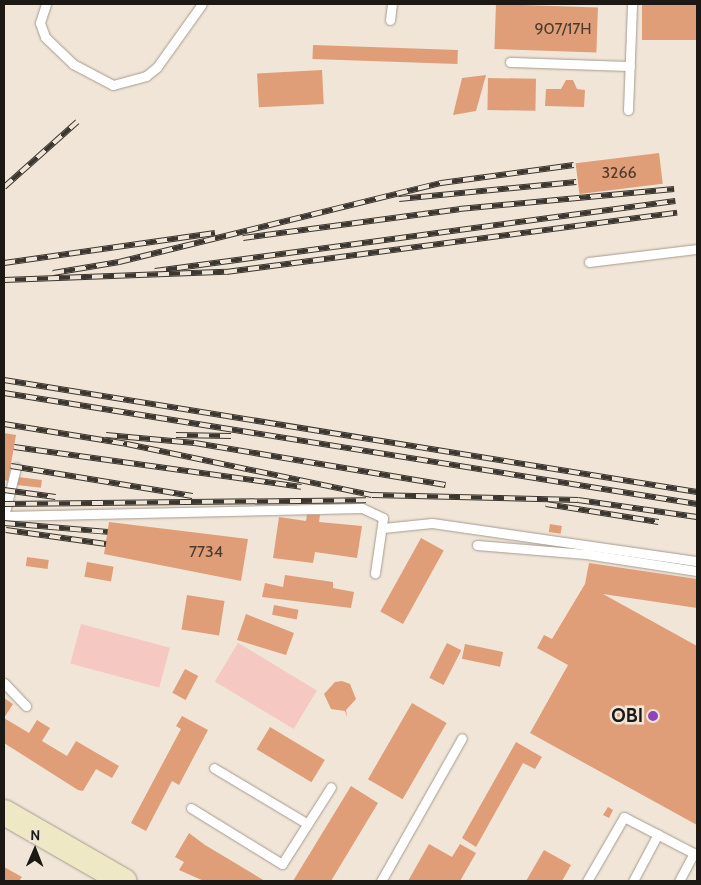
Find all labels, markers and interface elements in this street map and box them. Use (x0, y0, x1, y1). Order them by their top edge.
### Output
house number: 907/17H (535, 19, 591, 39)
house number: 3266 (601, 163, 637, 183)
house number: 7734 (189, 542, 223, 562)
place label: OBI (611, 705, 643, 727)
marker: OBI (647, 710, 659, 722)
north arrow (10, 825, 60, 875)
text: N (30, 826, 40, 844)

